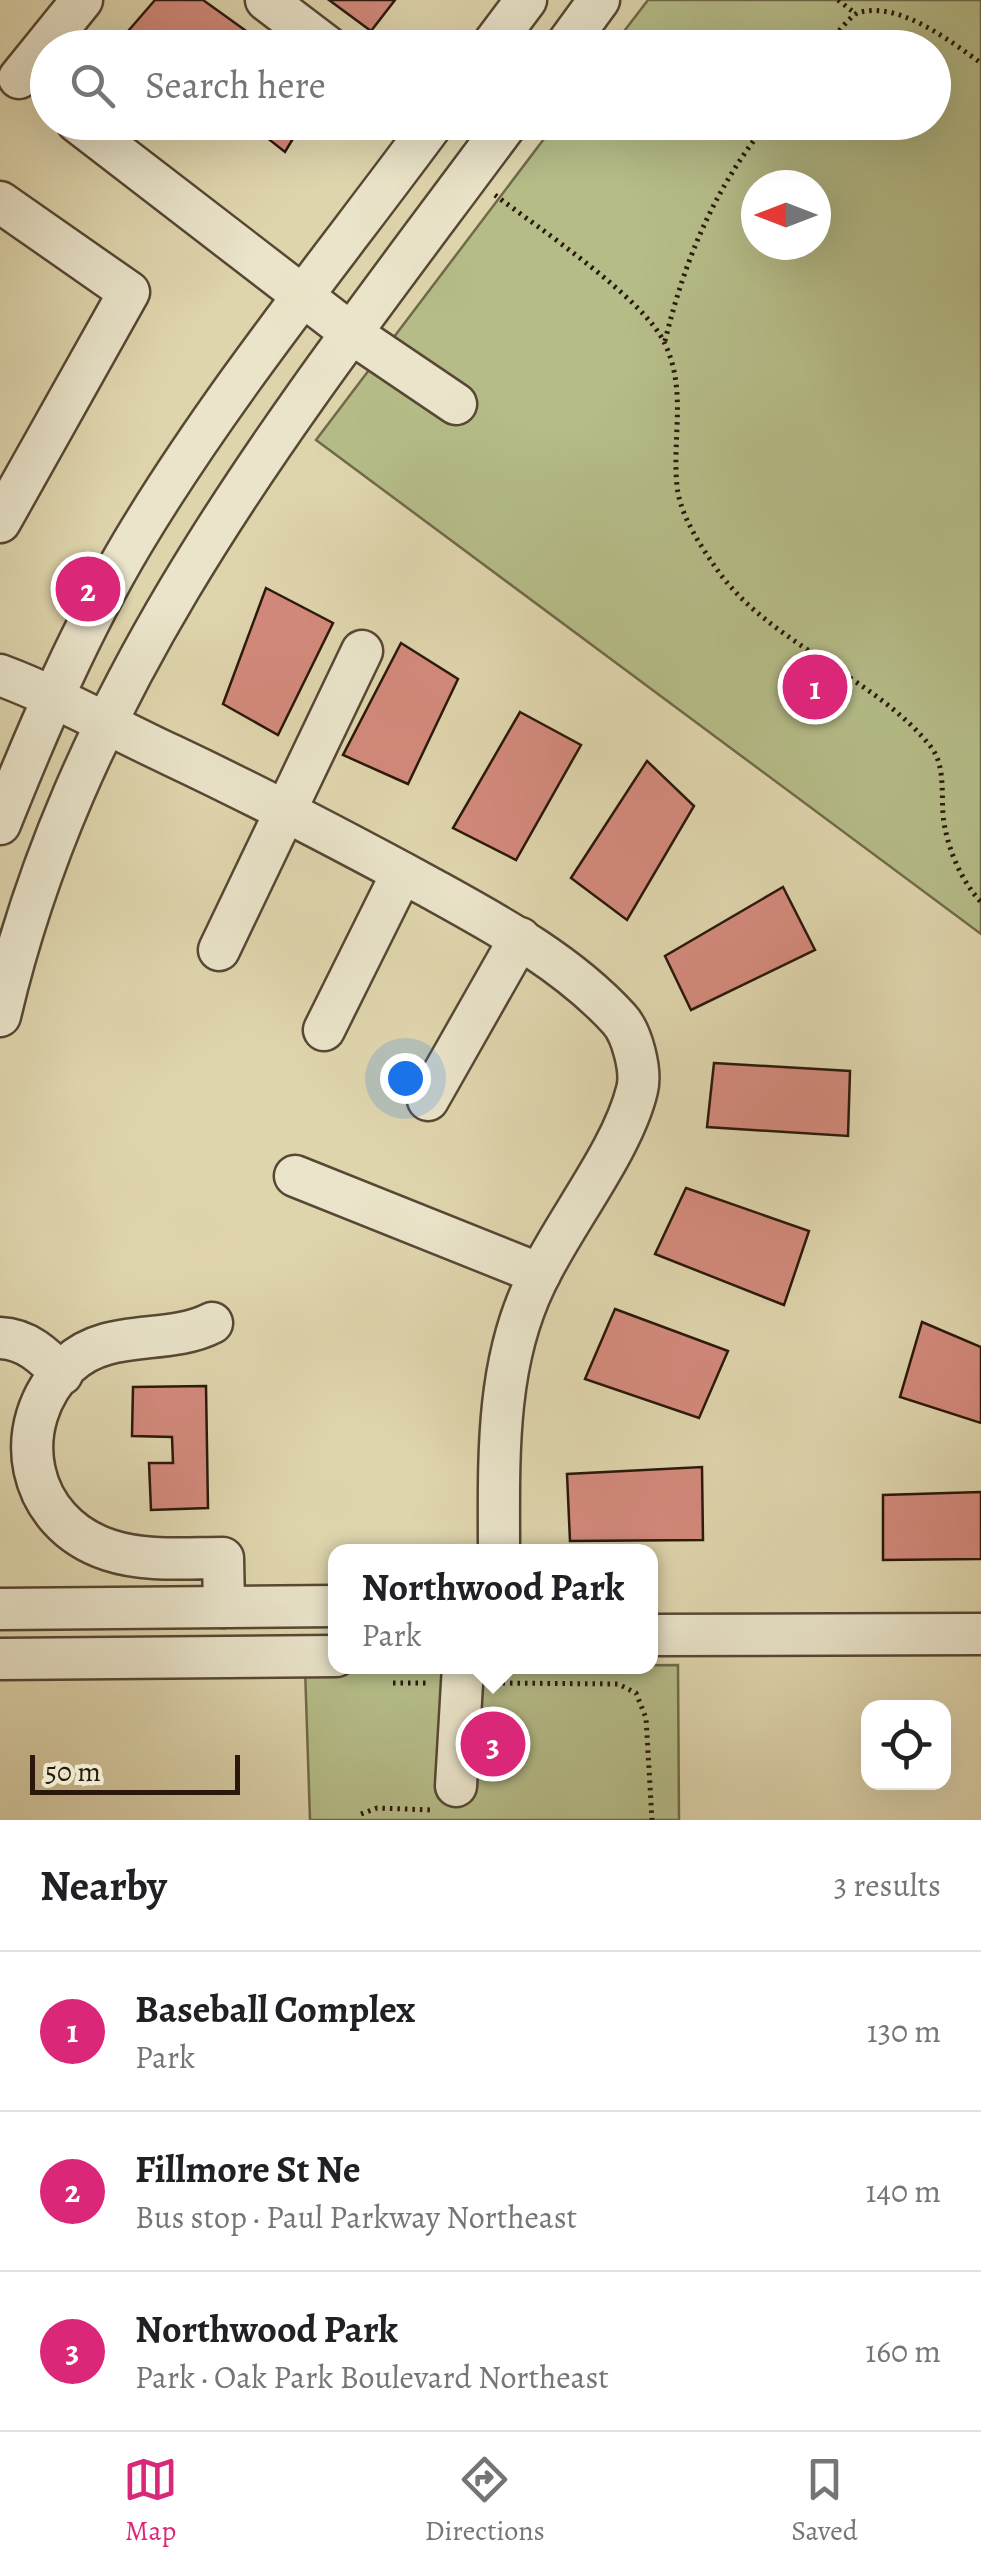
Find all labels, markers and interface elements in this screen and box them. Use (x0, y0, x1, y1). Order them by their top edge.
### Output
search box (30, 30, 951, 140)
icon: search (65, 58, 120, 113)
text: Search here (145, 59, 326, 111)
north arrow (741, 170, 831, 260)
pin: 2 (56, 552, 120, 626)
pin: 1 (782, 650, 848, 724)
your location (380, 1053, 431, 1104)
popup (328, 1544, 658, 1674)
text: Northwood Park (362, 1561, 624, 1613)
text: Park (362, 1613, 422, 1657)
map controls (861, 1700, 951, 1790)
button: locate (861, 1700, 951, 1790)
pin: 3 (460, 1706, 526, 1782)
scale bar (30, 1750, 240, 1794)
text: 50 m (45, 1753, 101, 1791)
text: Nearby (40, 1857, 167, 1914)
text: 3 results (834, 1863, 941, 1907)
text: Baseball Complex (135, 1983, 415, 2035)
text: 1 (67, 2009, 78, 2053)
text: 130 m (867, 2009, 941, 2053)
text: Park (135, 2035, 195, 2079)
text: Fillmore St Ne (135, 2143, 361, 2195)
text: 2 (65, 2169, 80, 2213)
text: 140 m (866, 2169, 941, 2213)
text: Bus stop · Paul Parkway Northeast (135, 2195, 577, 2239)
text: Northwood Park (135, 2303, 398, 2355)
text: 3 (66, 2329, 79, 2373)
text: 160 m (865, 2329, 941, 2373)
text: Park · Oak Park Boulevard Northeast (135, 2355, 609, 2399)
tab: Map (123, 2452, 178, 2550)
tab: Directions (425, 2452, 545, 2550)
tab: Saved (791, 2452, 858, 2550)

